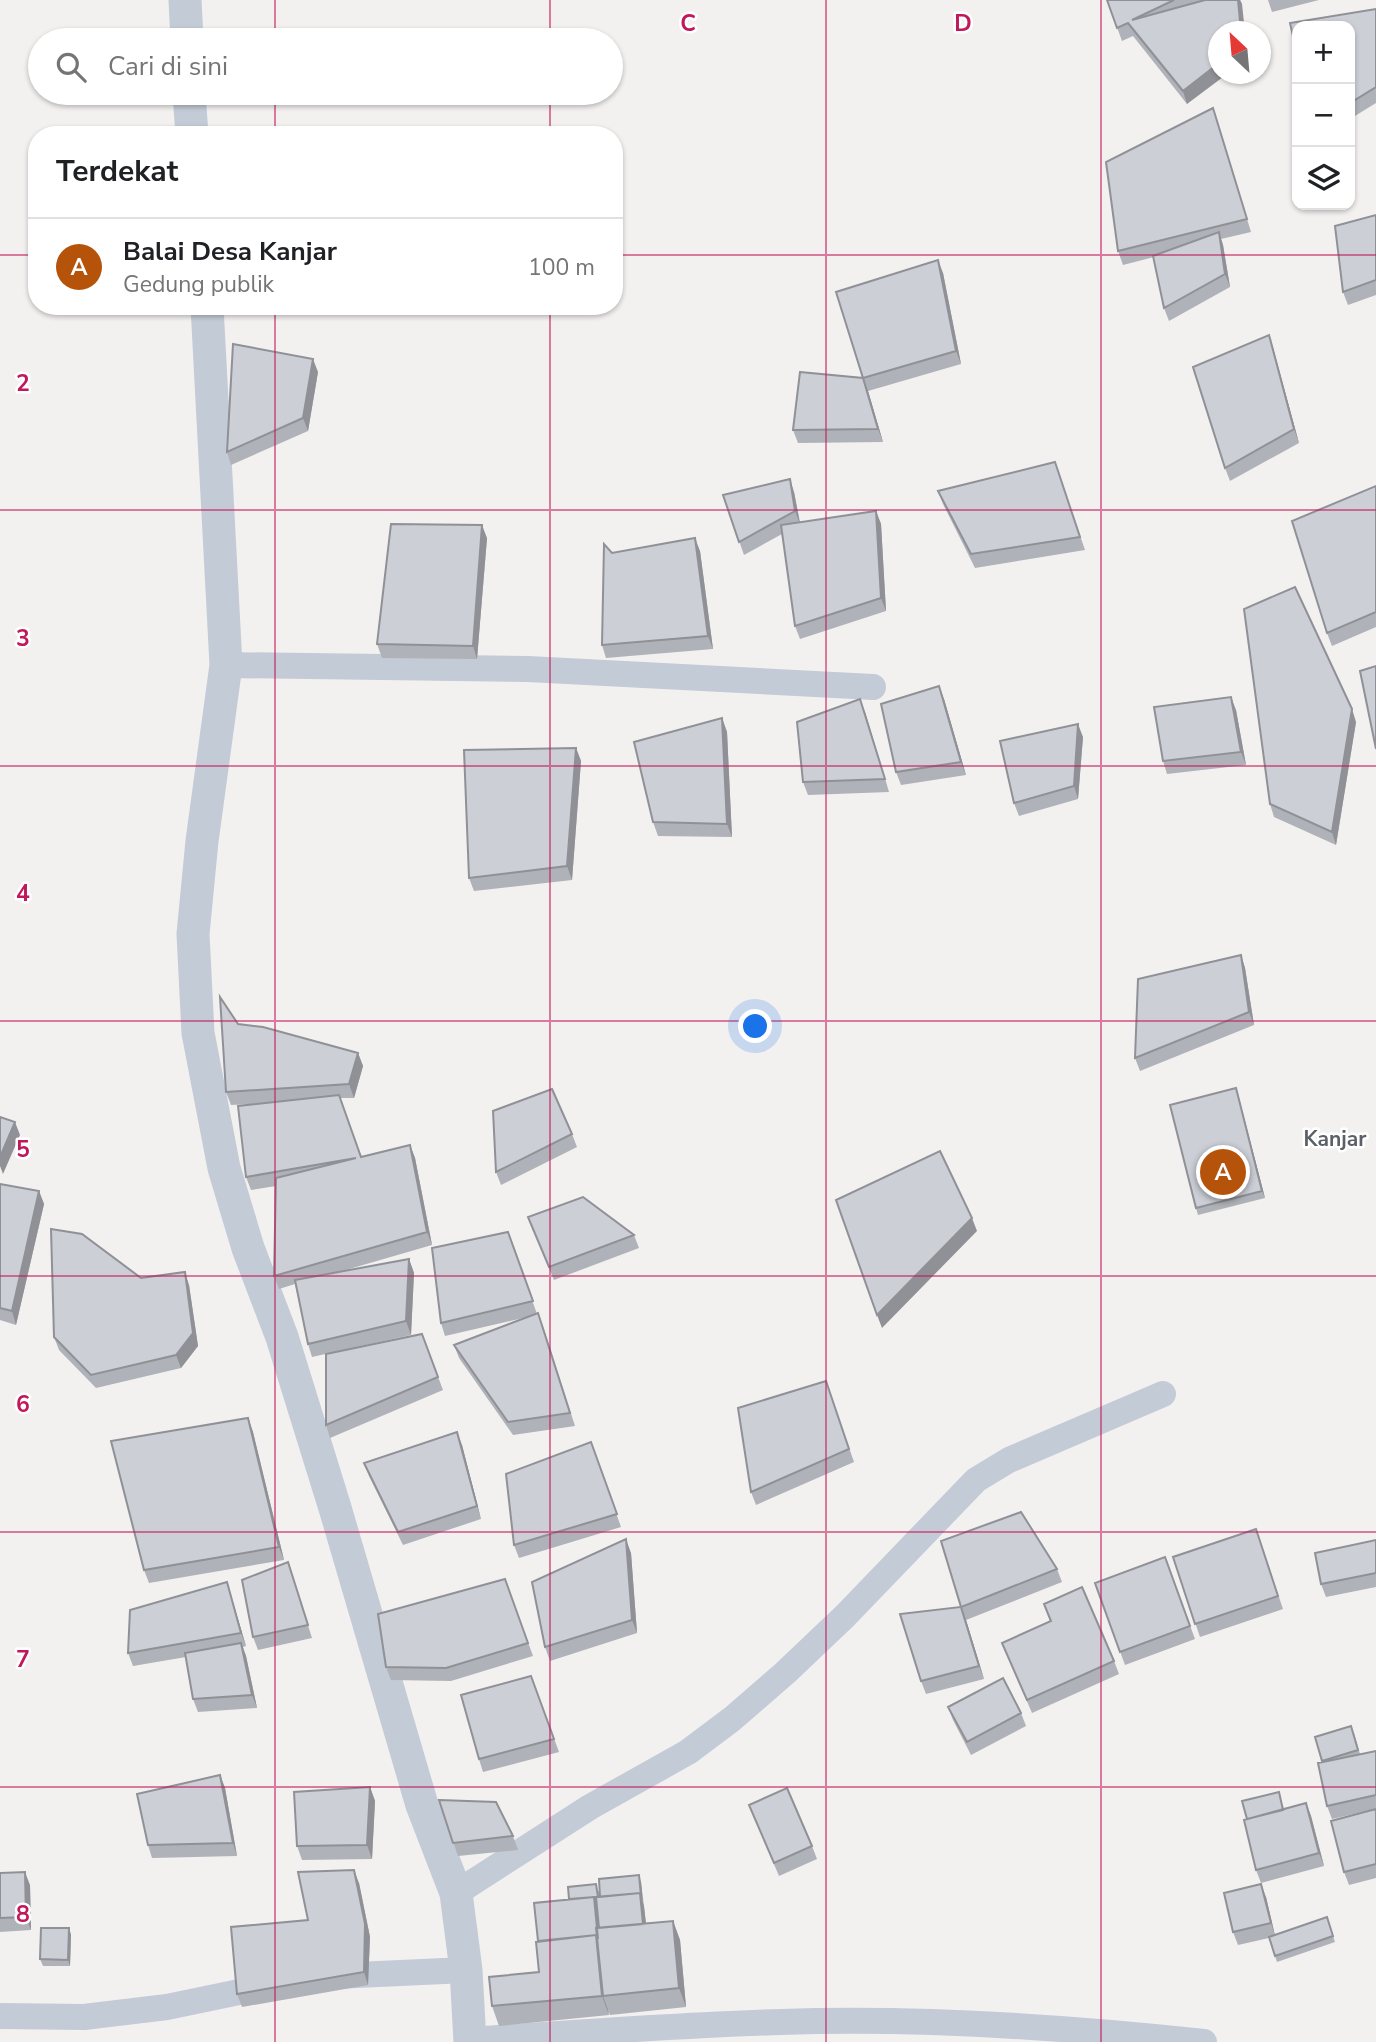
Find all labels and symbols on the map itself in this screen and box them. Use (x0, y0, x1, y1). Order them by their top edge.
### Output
text: C (680, 8, 696, 39)
text: D (954, 8, 972, 39)
north arrow (1208, 21, 1271, 84)
text: 2 (16, 368, 30, 399)
text: 3 (16, 623, 30, 654)
text: 4 (16, 878, 30, 909)
your location (738, 1009, 772, 1043)
district label: Kanjar (1304, 1125, 1367, 1153)
text: 5 (16, 1134, 30, 1165)
pin: A (1200, 1146, 1246, 1198)
text: 6 (16, 1389, 30, 1420)
text: 7 (16, 1644, 30, 1675)
text: 8 (16, 1899, 30, 1930)

